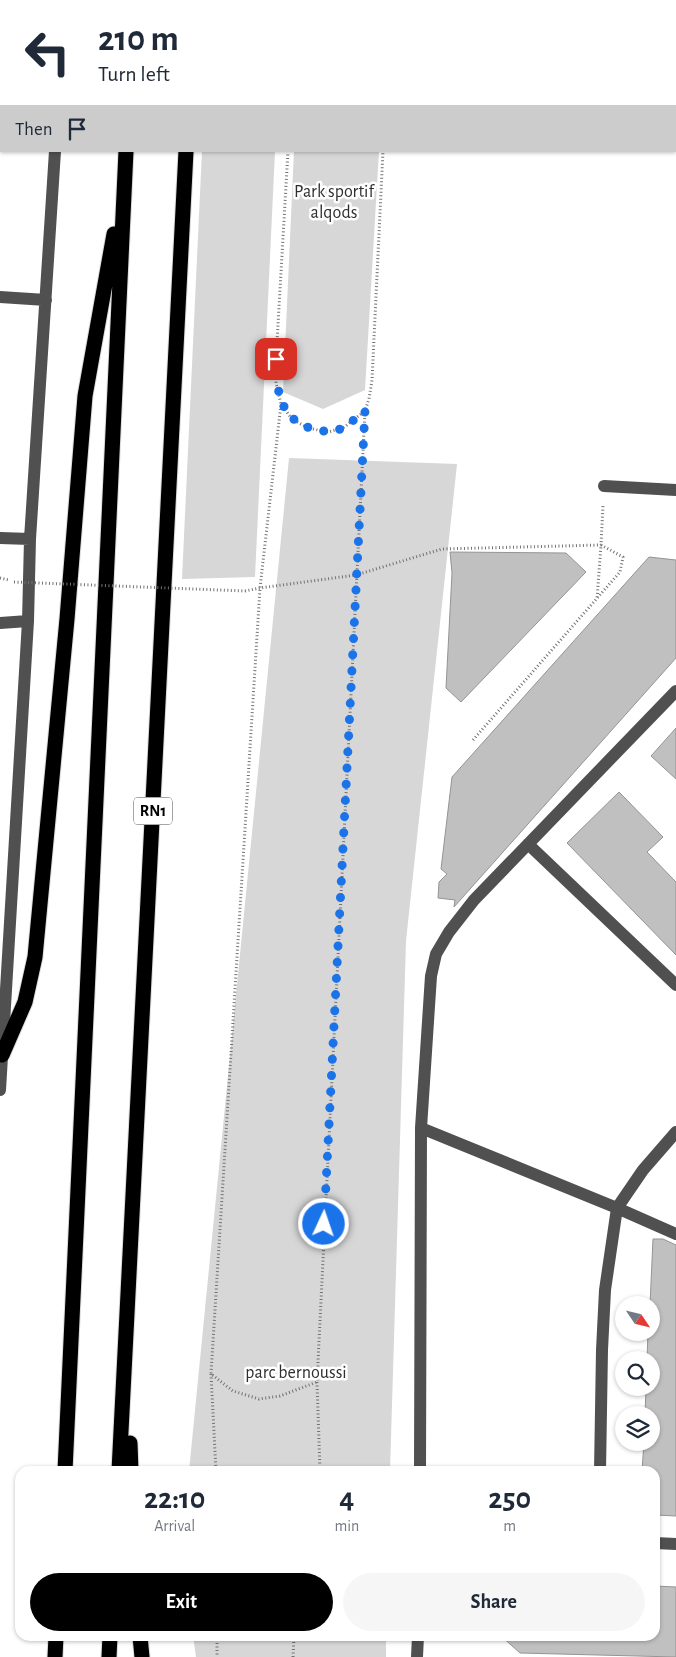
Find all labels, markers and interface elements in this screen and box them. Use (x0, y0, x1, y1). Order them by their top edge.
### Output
icon: left (15, 20, 80, 85)
text: 210 m (98, 22, 179, 57)
text: Turn left (98, 63, 170, 85)
icon: arrive (63, 115, 91, 143)
text: Then (15, 120, 53, 139)
park label: Park sportif alqods (294, 183, 375, 222)
pin (255, 338, 297, 380)
icon: arrive (262, 345, 290, 373)
road number: RN1 (134, 798, 172, 824)
position arrow (297, 1197, 349, 1249)
north arrow (615, 1296, 660, 1341)
map controls (615, 1296, 660, 1451)
button: search (615, 1351, 660, 1396)
park label: parc bernoussi (245, 1364, 347, 1382)
button: layers (615, 1406, 660, 1451)
text: 22:10 (144, 1484, 206, 1514)
text: 4 (339, 1484, 354, 1514)
text: 250 (488, 1484, 531, 1514)
text: Arrival (154, 1518, 195, 1534)
text: min (334, 1518, 359, 1534)
text: m (503, 1518, 516, 1534)
button: Exit (30, 1573, 333, 1631)
button: Share (343, 1573, 645, 1631)

